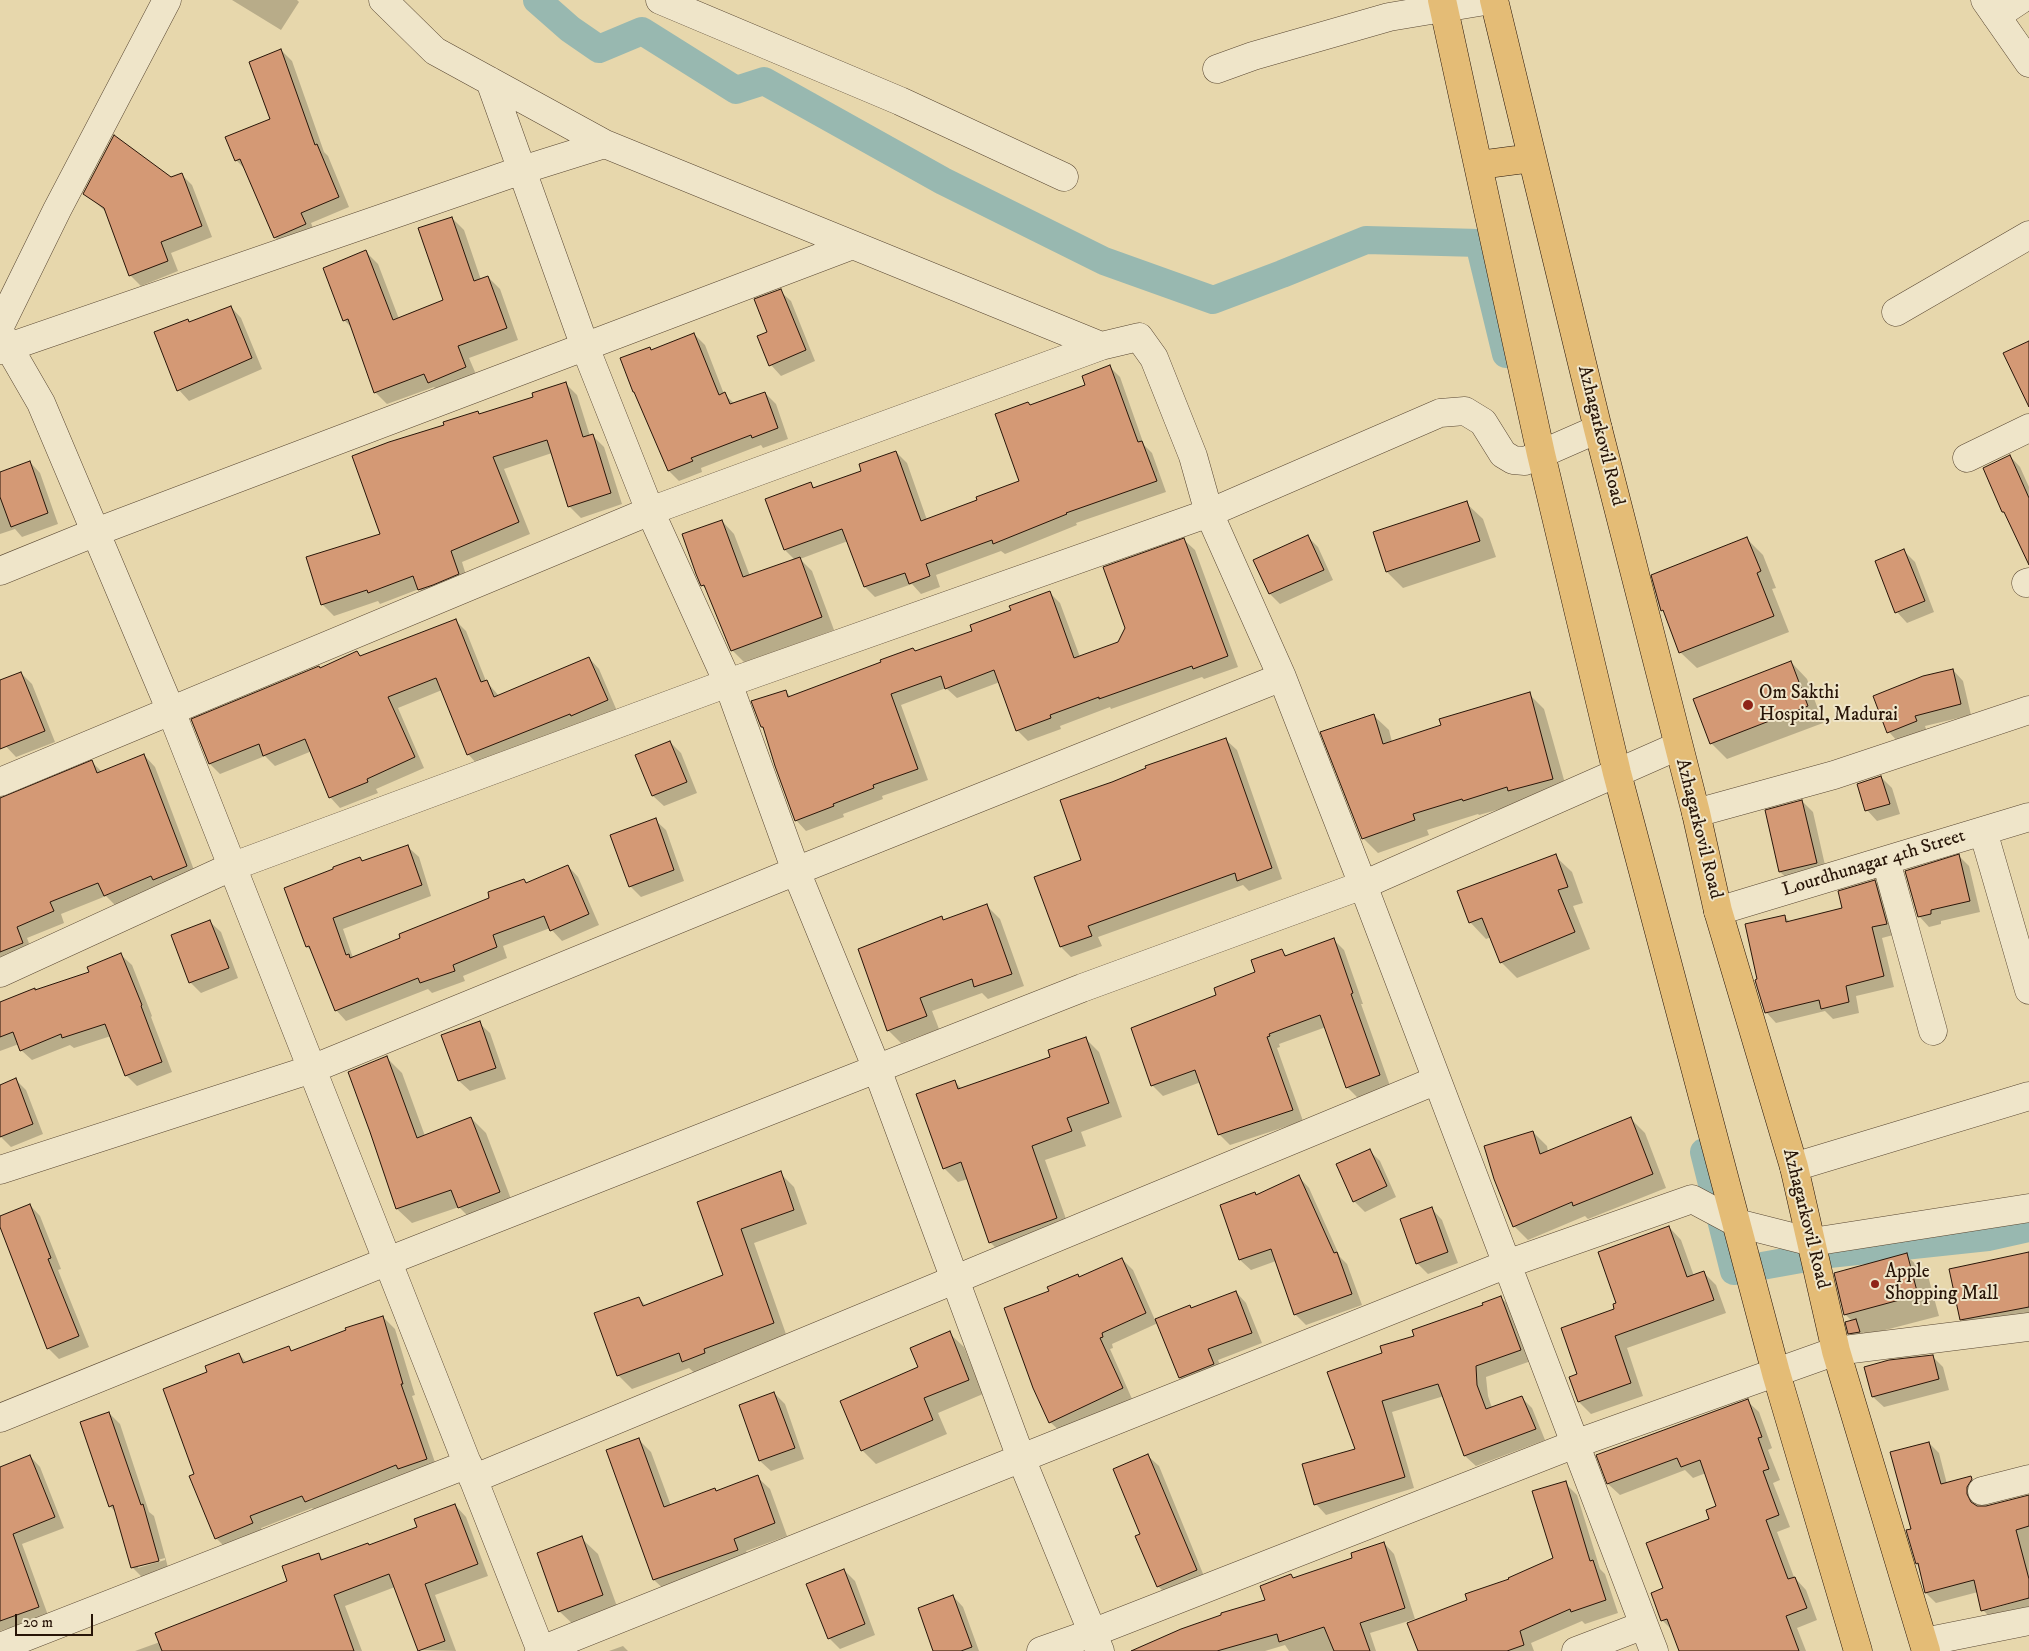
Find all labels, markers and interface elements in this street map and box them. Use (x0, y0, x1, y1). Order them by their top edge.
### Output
street label: Azhagarkovil Road (1572, 364, 1628, 508)
place label: Om Sakthi Hospital, Madurai (1759, 683, 1898, 727)
marker: Om Sakthi Hospital, Madurai (1741, 698, 1755, 712)
street label: Azhagarkovil Road (1670, 757, 1726, 901)
street label: Lourdhunagar 4th Street (1780, 825, 1968, 903)
street label: Azhagarkovil Road (1777, 1147, 1833, 1291)
place label: Apple Shopping Mall (1885, 1262, 1998, 1306)
marker: Apple Shopping Mall (1869, 1278, 1881, 1290)
scale bar (18, 1604, 95, 1636)
text: 20 m (23, 1613, 53, 1632)

